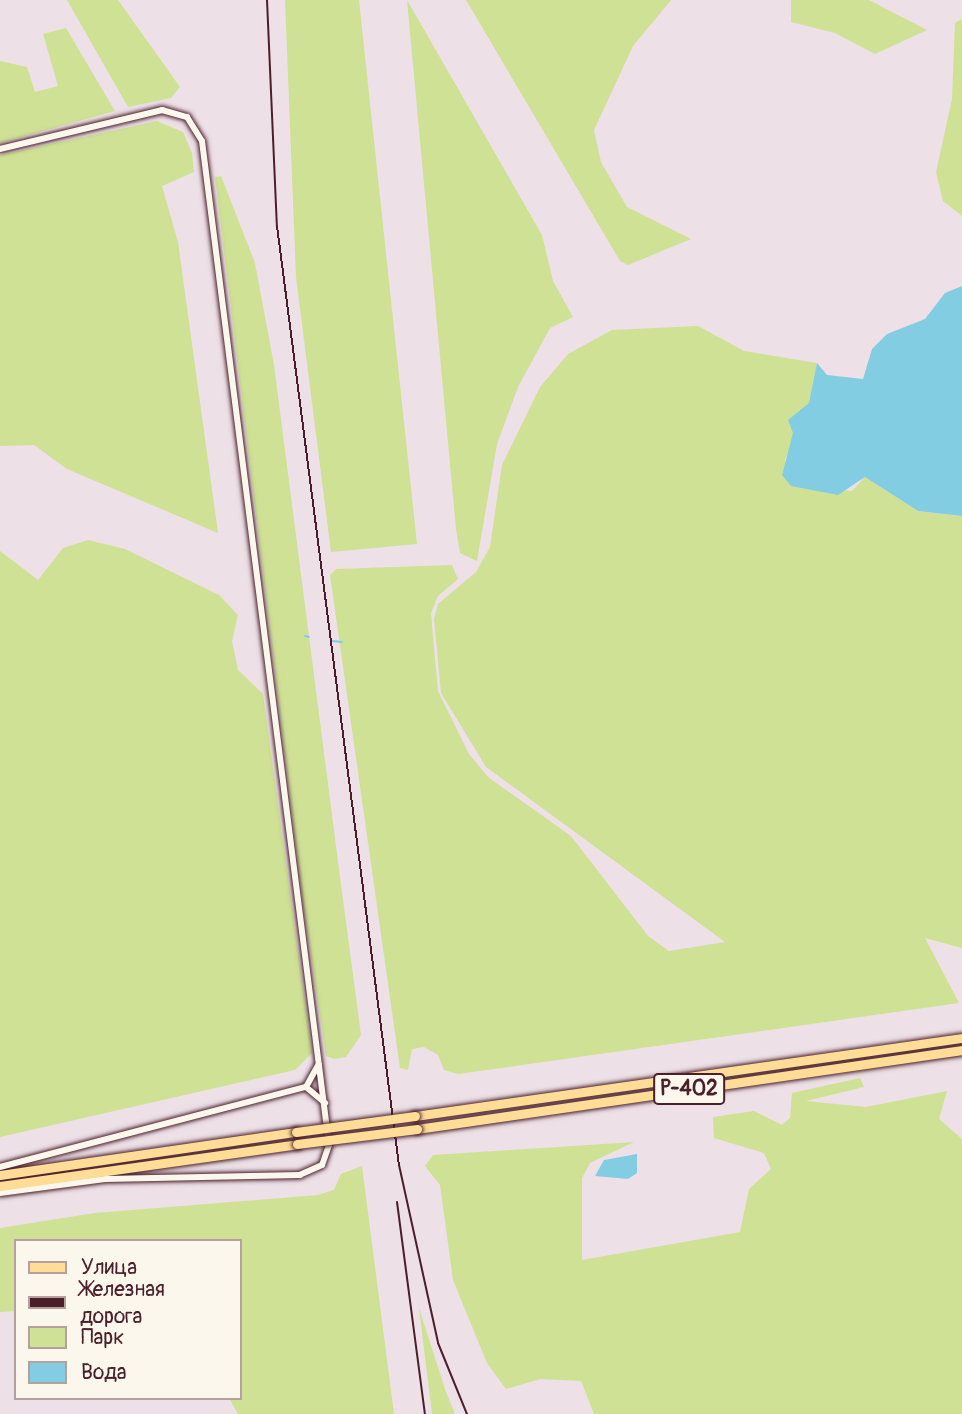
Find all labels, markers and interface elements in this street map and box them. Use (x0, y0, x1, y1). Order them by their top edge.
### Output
road number: Р-402 (652, 1072, 726, 1106)
legend (14, 1239, 242, 1400)
text: Улица (81, 1254, 137, 1281)
text: Железная дорога (80, 1276, 165, 1330)
text: Парк (81, 1324, 124, 1351)
text: Вода (81, 1359, 127, 1386)

